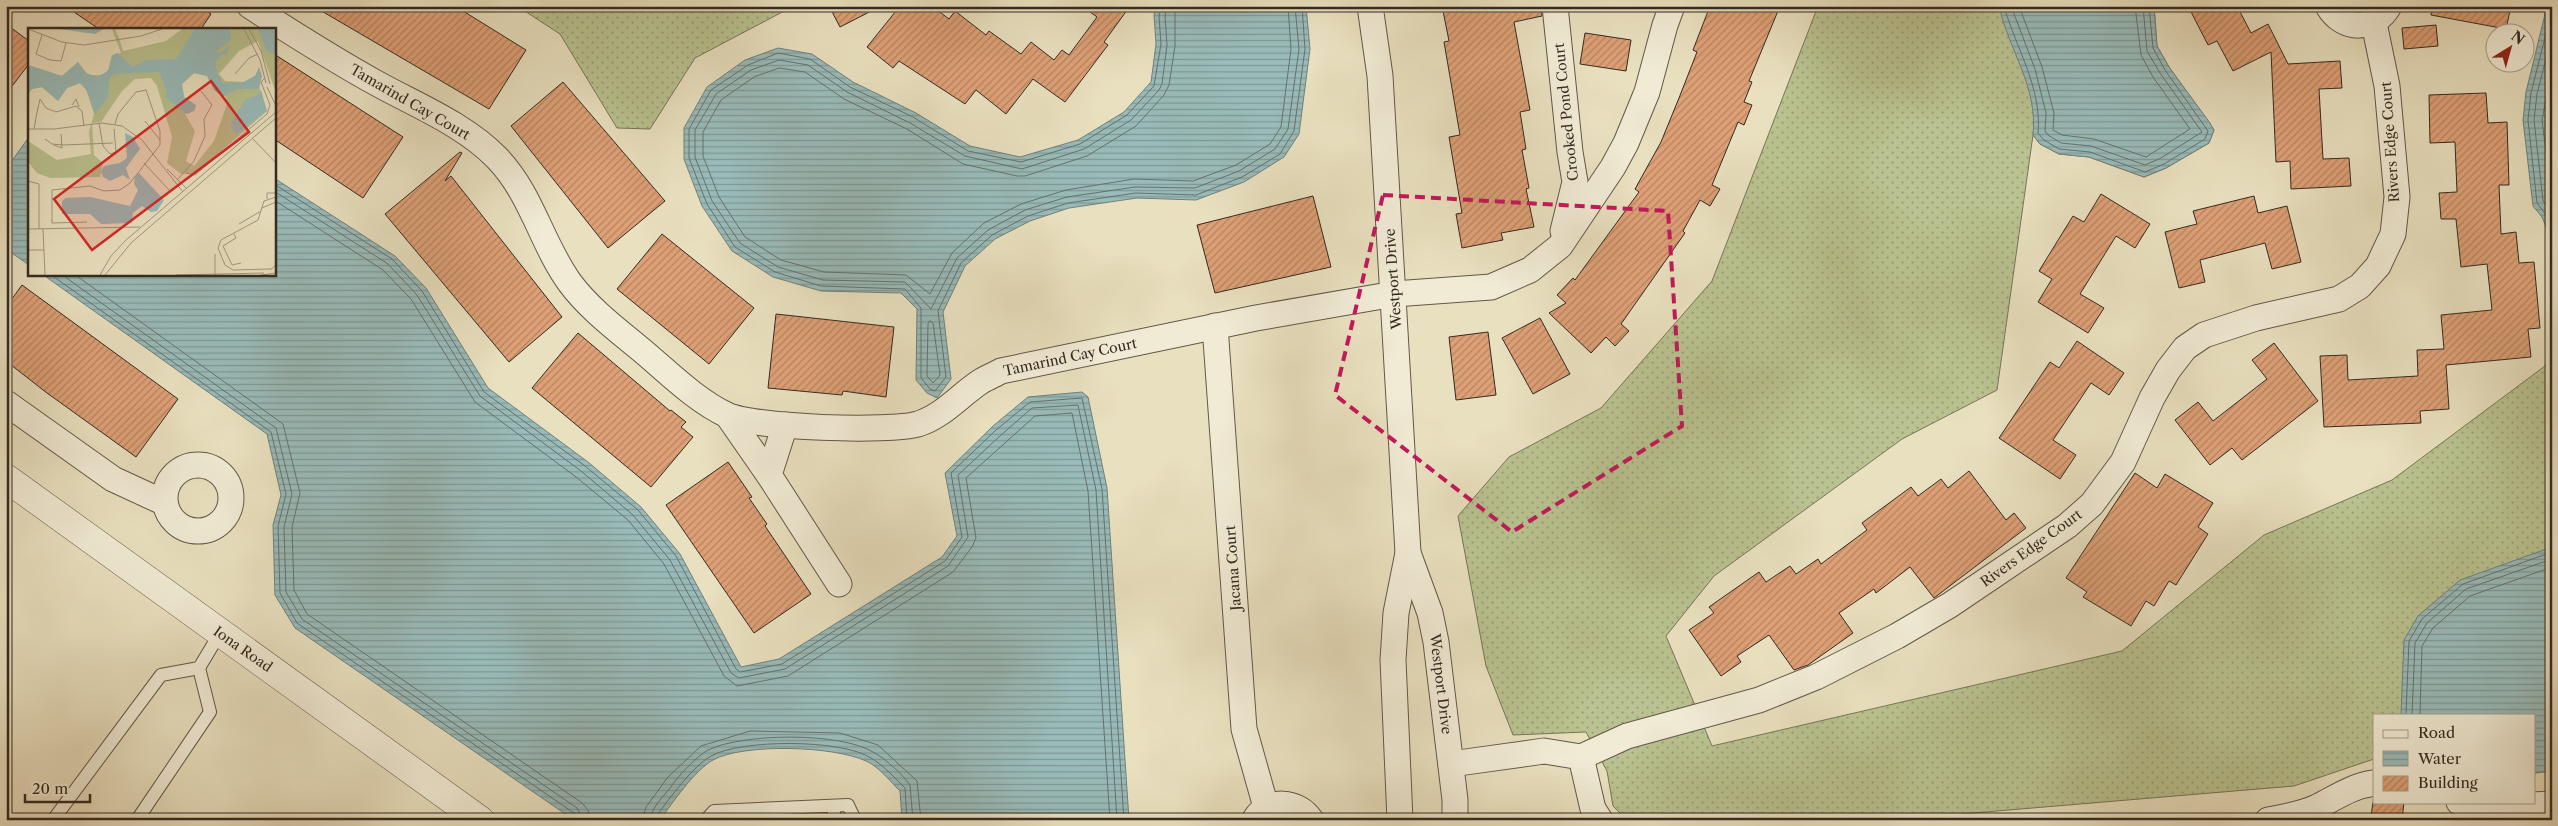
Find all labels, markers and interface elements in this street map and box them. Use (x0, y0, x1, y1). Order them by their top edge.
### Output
north arrow (2486, 22, 2536, 72)
text: N (2508, 27, 2528, 48)
inset map (28, 28, 275, 275)
street label: Crooked Pond Court (1550, 42, 1582, 182)
street label: Tamarind Cay Court (347, 60, 473, 144)
street label: Rivers Edge Court (2377, 81, 2403, 203)
street label: Westport Drive (1380, 228, 1406, 331)
street label: Tamarind Cay Court (1002, 334, 1138, 380)
street label: Rivers Edge Court (1977, 505, 2085, 591)
street label: Jacana Court (1221, 525, 1245, 613)
street label: Iona Road (210, 622, 276, 676)
street label: Westport Drive (1426, 632, 1456, 735)
legend (2373, 714, 2536, 804)
text: Road (2418, 723, 2455, 742)
text: Water (2417, 749, 2462, 768)
scale bar (25, 771, 90, 803)
text: Building (2418, 773, 2478, 792)
text: 20 m (32, 779, 68, 798)

